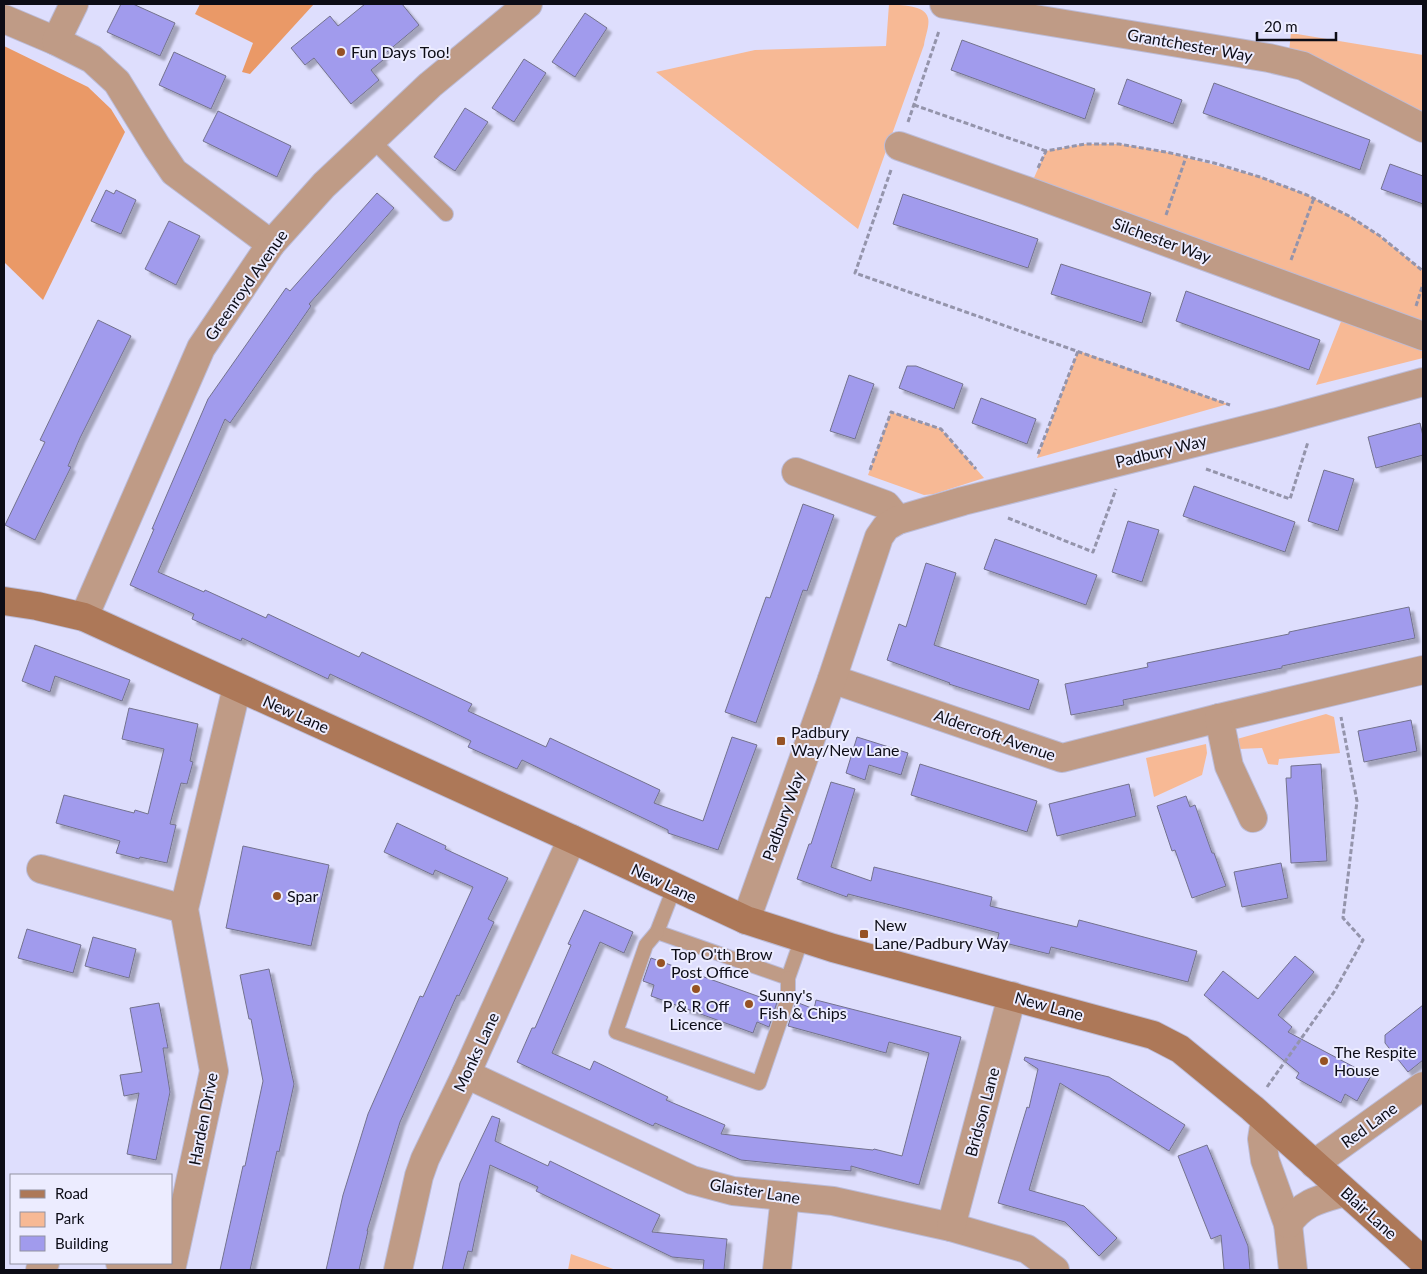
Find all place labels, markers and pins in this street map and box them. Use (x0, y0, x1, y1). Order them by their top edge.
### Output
place label: Fun Days Too! (351, 42, 450, 61)
marker: Fun Days Too! (335, 46, 347, 58)
place label: Padbury Way/New Lane (791, 722, 900, 759)
marker: Padbury Way/New Lane (775, 735, 787, 747)
place label: Spar (287, 886, 318, 905)
marker: Spar (271, 890, 283, 902)
place label: New Lane/Padbury Way (874, 915, 1009, 952)
marker: New Lane/Padbury Way (858, 928, 870, 940)
place label: Top O'th Brow Post Office (671, 944, 773, 981)
marker: Top O'th Brow Post Office (655, 957, 667, 969)
marker: P & R Off Licence (690, 983, 702, 995)
place label: Sunny's Fish & Chips (759, 985, 847, 1022)
place label: P & R Off Licence (663, 996, 729, 1033)
marker: Sunny's Fish & Chips (743, 998, 755, 1010)
place label: The Respite House (1334, 1042, 1417, 1079)
marker: The Respite House (1318, 1055, 1330, 1067)

